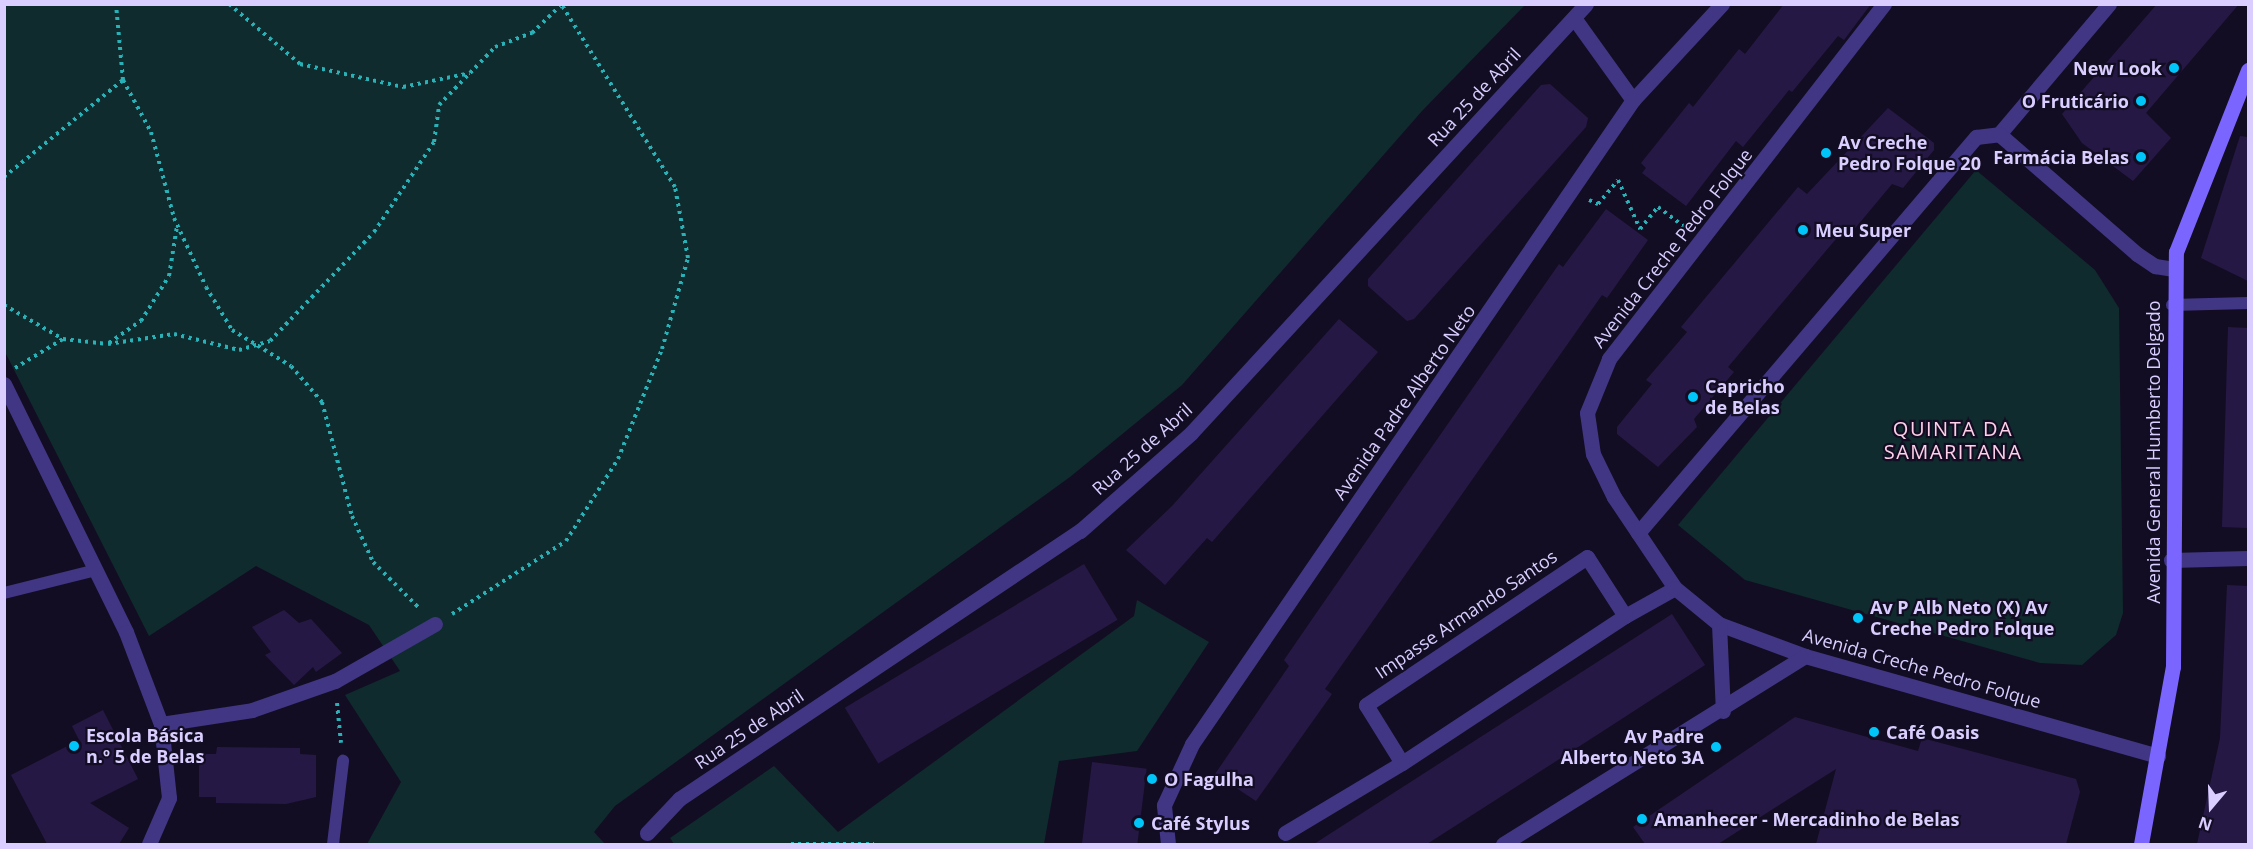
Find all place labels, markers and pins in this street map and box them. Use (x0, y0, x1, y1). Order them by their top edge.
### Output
place label: New Look (2073, 57, 2162, 79)
marker: New Look (2167, 61, 2181, 75)
place label: O Fruticário (2022, 90, 2129, 112)
marker: O Fruticário (2134, 94, 2148, 108)
place label: Av Creche Pedro Folque 20 (1838, 132, 1981, 174)
marker: Av Creche Pedro Folque 20 (1819, 146, 1833, 160)
place label: Farmácia Belas (1993, 146, 2129, 168)
marker: Farmácia Belas (2134, 150, 2148, 164)
place label: Meu Super (1815, 219, 1911, 241)
marker: Meu Super (1796, 223, 1810, 237)
place label: Capricho de Belas (1705, 376, 1785, 418)
marker: Capricho de Belas (1686, 390, 1700, 404)
place label: Av P Alb Neto (X) Av Creche Pedro Folque (1870, 597, 2054, 640)
marker: Av P Alb Neto (X) Av Creche Pedro Folque (1851, 611, 1865, 625)
place label: Café Oasis (1886, 721, 1979, 743)
place label: Escola Básica n.º 5 de Belas (86, 725, 204, 768)
marker: Café Oasis (1867, 725, 1881, 739)
place label: Av Padre Alberto Neto 3A (1561, 726, 1704, 768)
marker: Escola Básica n.º 5 de Belas (67, 739, 81, 753)
marker: Av Padre Alberto Neto 3A (1709, 740, 1723, 754)
place label: O Fagulha (1164, 768, 1254, 790)
marker: O Fagulha (1145, 772, 1159, 786)
place label: Amanhecer - Mercadinho de Belas (1654, 808, 1959, 830)
place label: Café Stylus (1151, 812, 1250, 834)
marker: Amanhecer - Mercadinho de Belas (1635, 812, 1649, 826)
marker: Café Stylus (1132, 816, 1146, 830)

